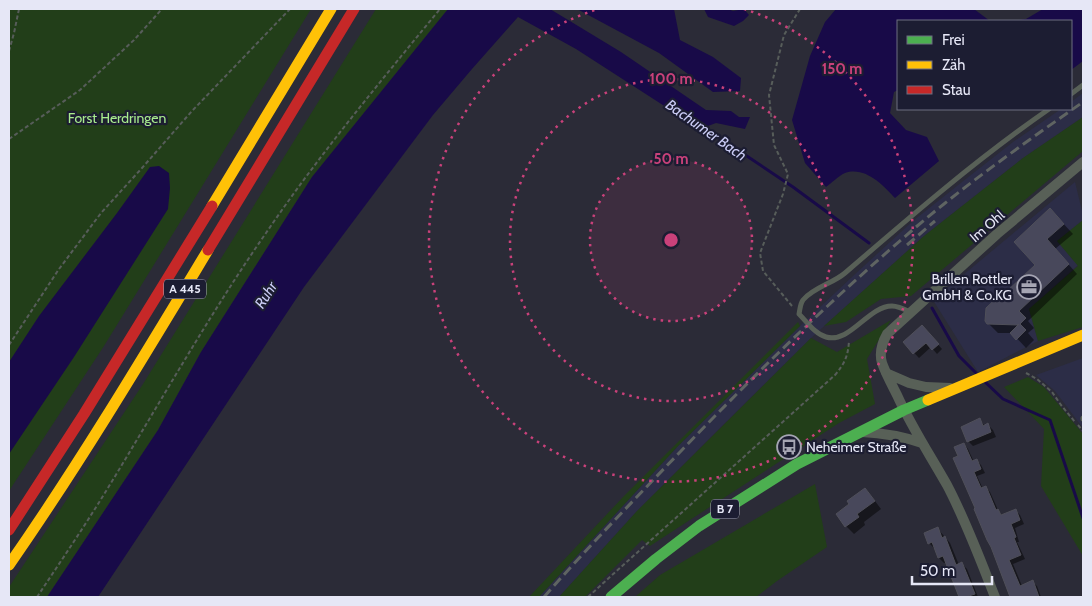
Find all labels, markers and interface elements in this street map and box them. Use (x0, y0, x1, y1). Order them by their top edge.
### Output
legend (897, 20, 1072, 110)
text: Frei (942, 31, 965, 49)
text: Zäh (942, 56, 965, 74)
text: 150 m (822, 60, 862, 78)
text: 100 m (649, 70, 693, 88)
text: Stau (942, 81, 971, 99)
water label: Bachumer Bach (662, 95, 750, 165)
park label: Forst Herdringen (68, 109, 166, 127)
text: 50 m (653, 150, 689, 168)
street label: Im Ohl (966, 205, 1009, 246)
centre of rings (662, 231, 680, 249)
place label: Brillen Rottler GmbH & Co.KG (922, 270, 1013, 304)
office icon: Brillen Rottler GmbH & Co.KG (1016, 274, 1042, 300)
water label: Ruhr (251, 277, 282, 312)
road number: A 445 (164, 280, 206, 298)
bus stop icon: Neheimer Straße (776, 434, 802, 460)
place label: Neheimer Straße (806, 438, 906, 456)
road number: B 7 (711, 499, 739, 518)
scale bar (912, 554, 992, 586)
text: 50 m (920, 562, 955, 580)

